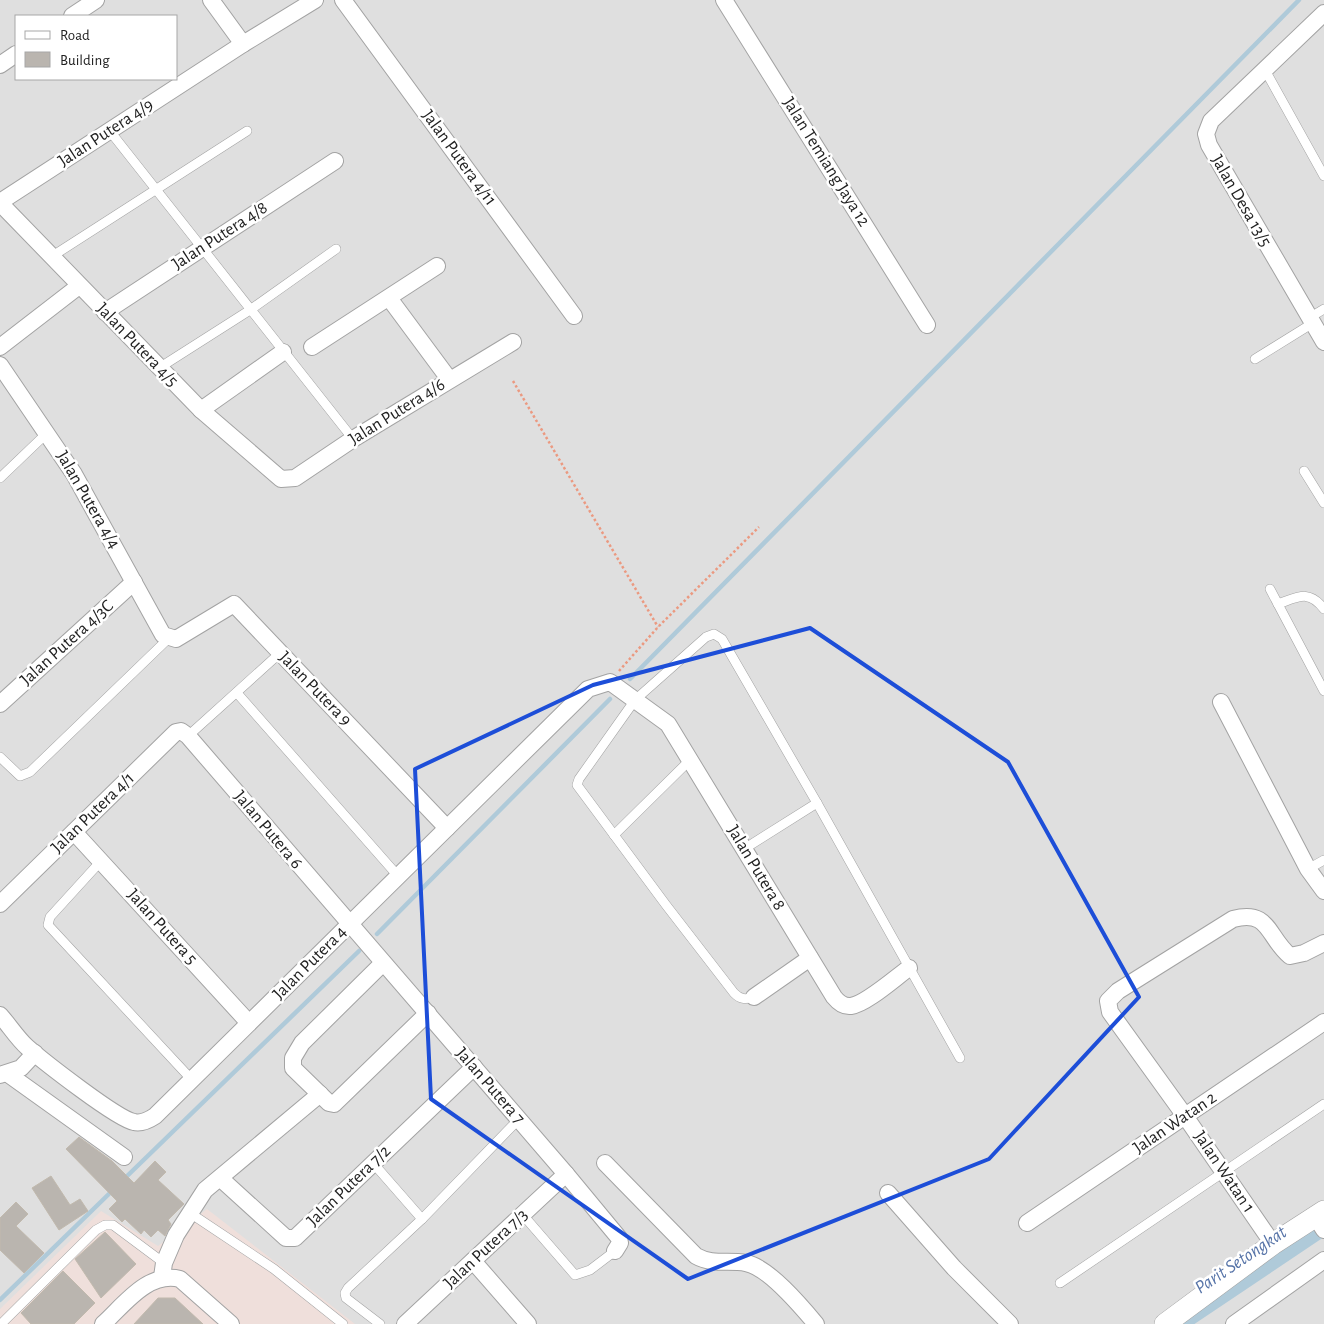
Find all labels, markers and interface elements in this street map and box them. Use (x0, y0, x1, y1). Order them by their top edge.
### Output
legend (15, 15, 178, 80)
text: Road (60, 28, 90, 43)
text: Building (60, 53, 110, 68)
street label: Jalan Temiang Jaya 12 (779, 94, 873, 230)
street label: Jalan Putera 4/9 (55, 96, 157, 170)
street label: Jalan Putera 4/11 (418, 107, 500, 209)
street label: Jalan Desa 13/5 (1208, 152, 1274, 250)
street label: Jalan Putera 4/8 (169, 199, 271, 273)
street label: Jalan Putera 4/5 (93, 300, 181, 390)
street label: Jalan Putera 4/6 (346, 375, 448, 449)
street label: Jalan Putera 4/4 (53, 448, 123, 552)
street label: Jalan Putera 4/3C (17, 597, 117, 689)
street label: Jalan Putera 9 (275, 648, 355, 730)
street label: Jalan Putera 4/1 (48, 769, 138, 857)
street label: Jalan Putera 6 (230, 788, 306, 872)
street label: Jalan Putera 8 (724, 822, 788, 914)
street label: Jalan Putera 5 (124, 886, 200, 968)
street label: Jalan Putera 4 (270, 922, 351, 1003)
street label: Jalan Putera 7 (452, 1044, 528, 1128)
street label: Jalan Watan 2 (1130, 1089, 1220, 1157)
street label: Jalan Watan 1 (1190, 1128, 1258, 1216)
street label: Jalan Putera 7/2 (304, 1142, 394, 1230)
street label: Jalan Putera 7/3 (441, 1206, 531, 1292)
water label: Parit Setongkat (1192, 1222, 1291, 1298)

